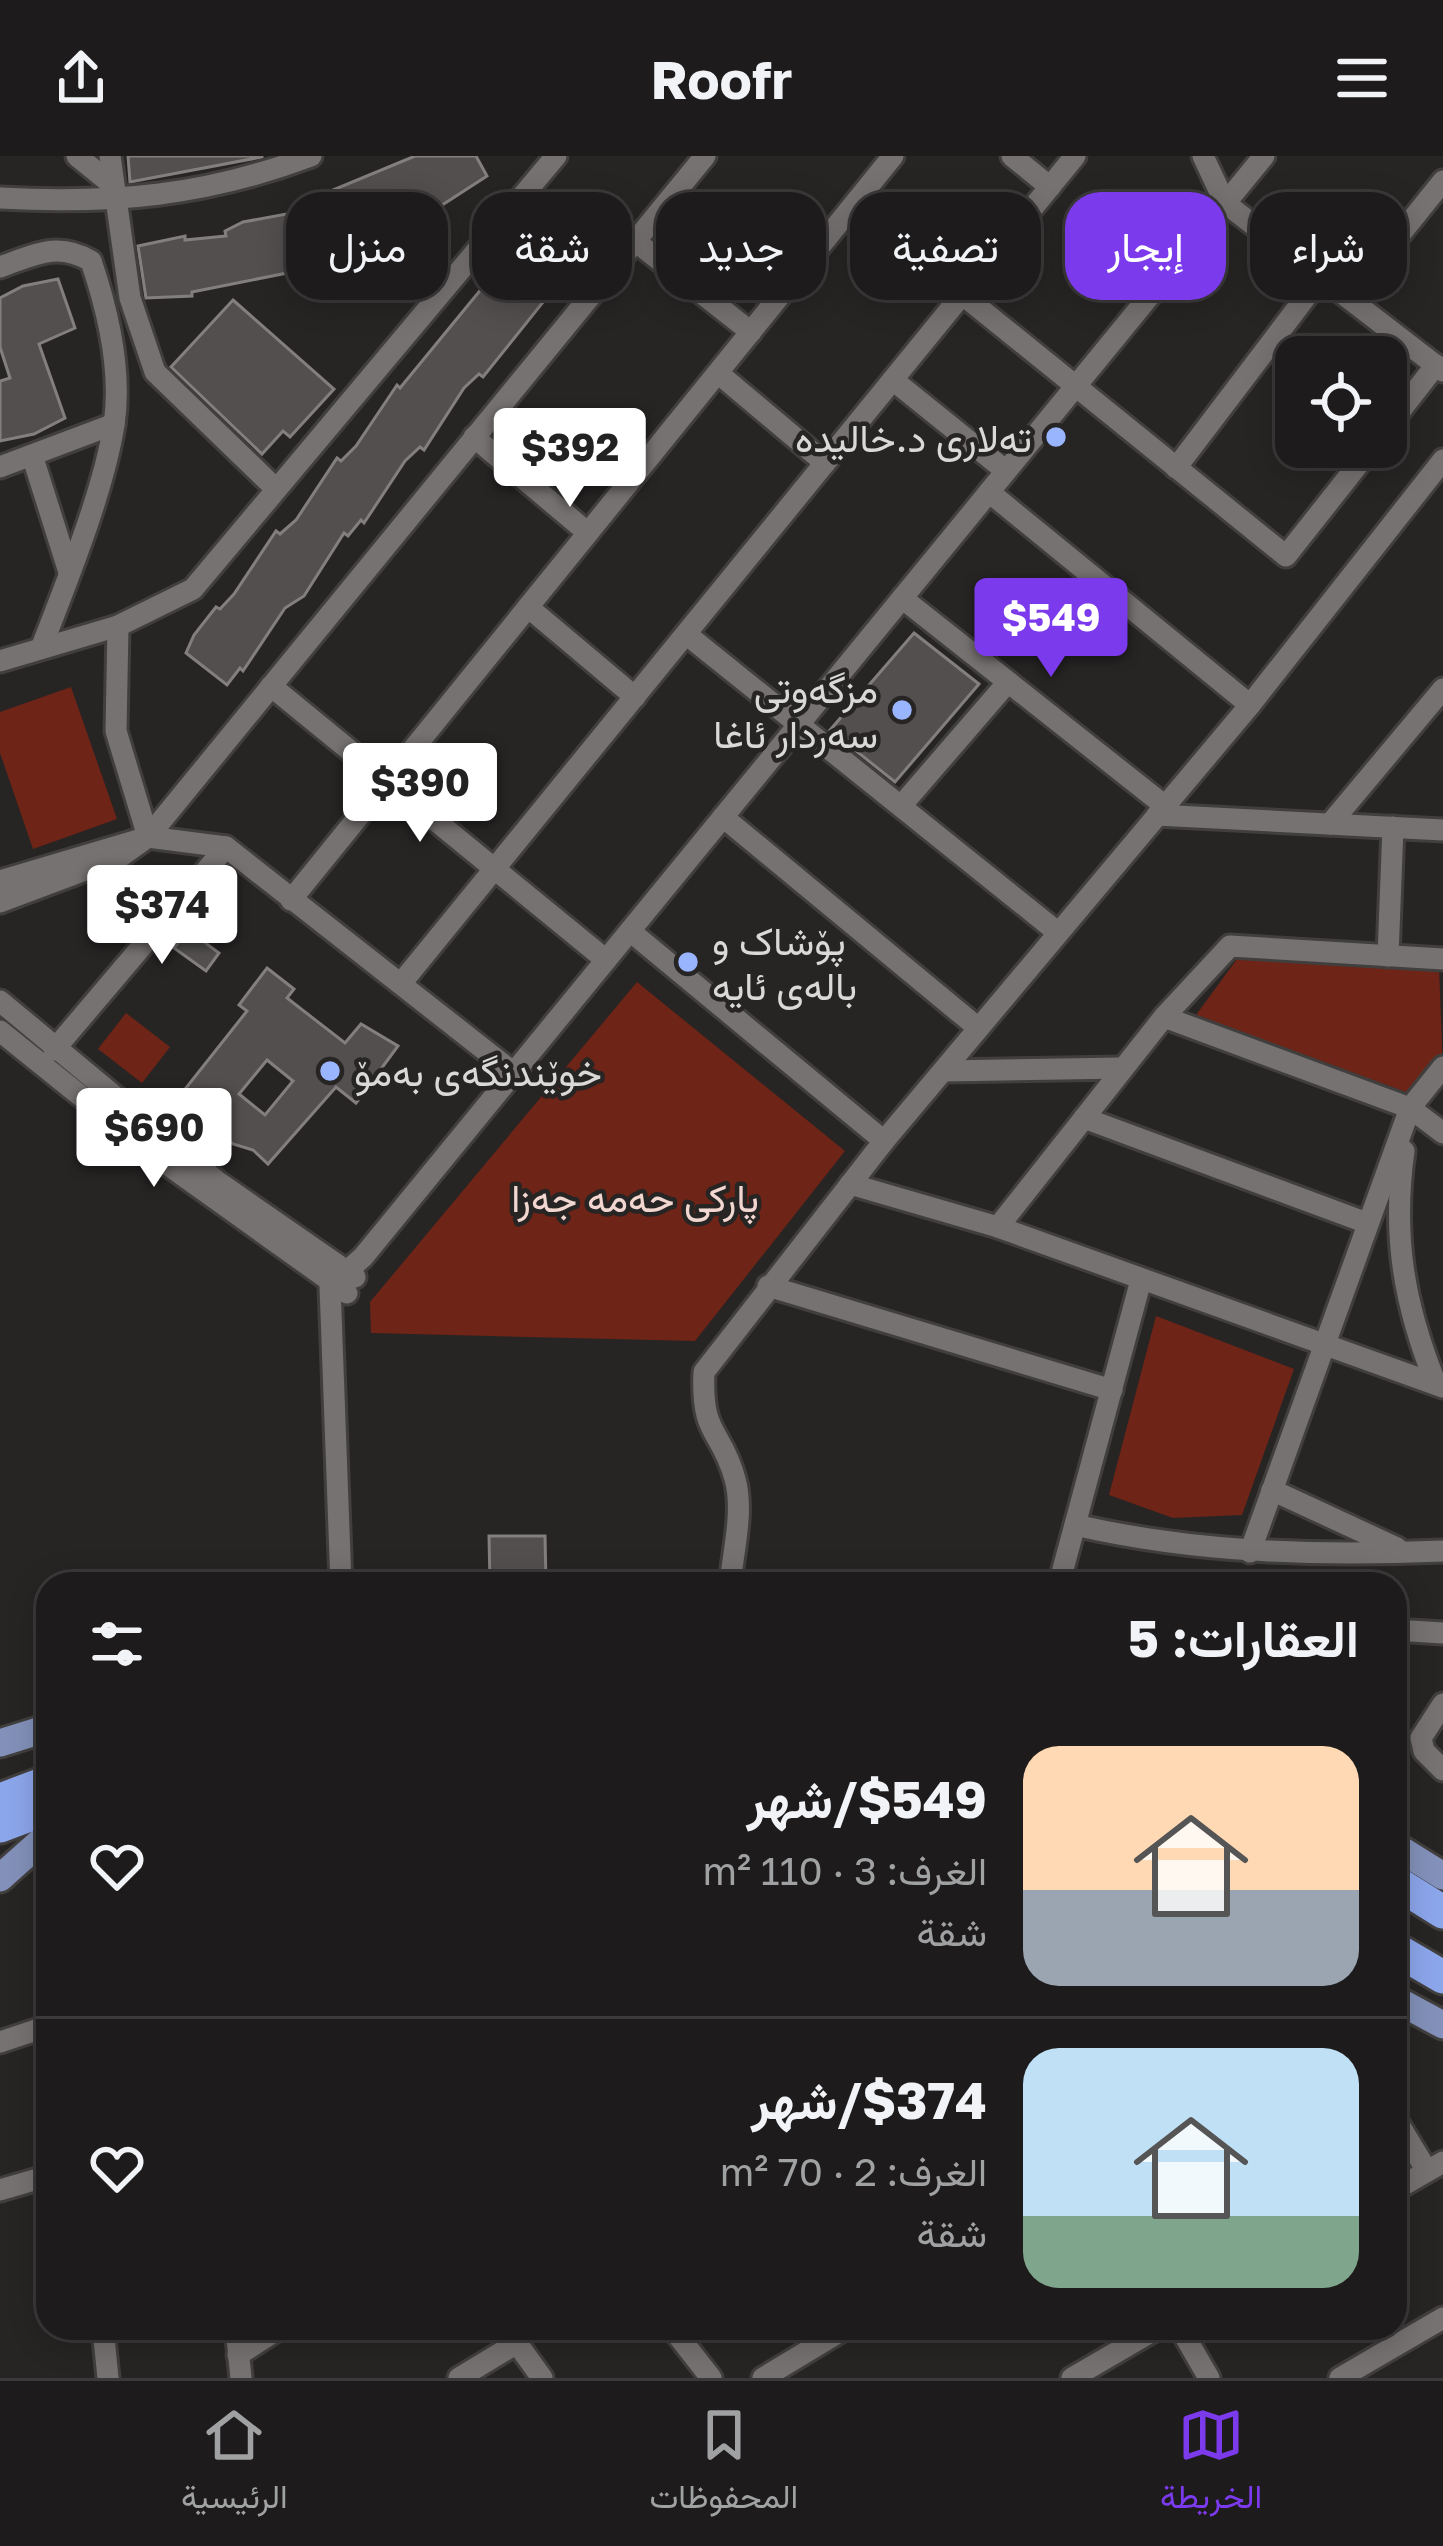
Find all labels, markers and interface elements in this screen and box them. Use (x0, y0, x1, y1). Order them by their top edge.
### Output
icon: share (48, 45, 114, 111)
icon: menu (1329, 45, 1395, 111)
text: Roofr (651, 46, 793, 111)
chip: منزل (286, 192, 448, 300)
chip: شقة (472, 192, 632, 300)
chip: جديد (656, 192, 826, 300)
chip: تصفية (850, 192, 1041, 300)
chip: إيجار (1065, 192, 1226, 300)
chip: شراء (1250, 192, 1407, 300)
map controls (1275, 336, 1407, 468)
button: locate (1275, 336, 1407, 468)
pin: $392 (499, 408, 641, 510)
place label: تەلاری د.خالیدە (795, 414, 1032, 463)
text: $392 (521, 423, 619, 470)
marker: تەلاری د.خالیدە (1043, 424, 1069, 450)
pin: $549 (980, 578, 1122, 680)
text: $549 (1001, 593, 1101, 640)
place label: مزگەوتی سەردار ئاغا (713, 665, 878, 759)
marker: مزگەوتی سەردار ئاغا (889, 697, 915, 723)
pin: $390 (349, 743, 491, 845)
text: $390 (370, 758, 470, 805)
pin: $374 (91, 865, 233, 967)
text: $374 (114, 880, 210, 927)
place label: پۆشاک و بالەی ئایە (712, 917, 857, 1010)
marker: پۆشاک و بالەی ئایە (675, 949, 701, 975)
place label: خوێندنگەی بەمۆ (354, 1048, 602, 1097)
marker: خوێندنگەی بەمۆ (317, 1058, 343, 1084)
pin: $690 (83, 1088, 225, 1190)
text: $690 (103, 1103, 205, 1150)
park label: پارکی حەمە جەزا (511, 1174, 759, 1225)
text: العقارات: 5 (1128, 1607, 1359, 1668)
icon: filters (84, 1611, 150, 1677)
text: $549/شهر (747, 1768, 987, 1829)
icon: home (1119, 1794, 1263, 1938)
icon: heart (84, 1833, 150, 1899)
text: الغرف: 3 · 110 m² (702, 1847, 987, 1894)
text: شقة (917, 1908, 987, 1955)
text: $374/شهر (751, 2069, 987, 2130)
icon: home (1119, 2096, 1263, 2240)
icon: heart (84, 2135, 150, 2201)
text: الغرف: 2 · 70 m² (720, 2148, 987, 2195)
text: شقة (917, 2209, 987, 2256)
tab: الرئيسية (181, 2402, 288, 2526)
tab: المحفوظات (649, 2402, 798, 2526)
tab: الخريطة (1160, 2402, 1262, 2526)

